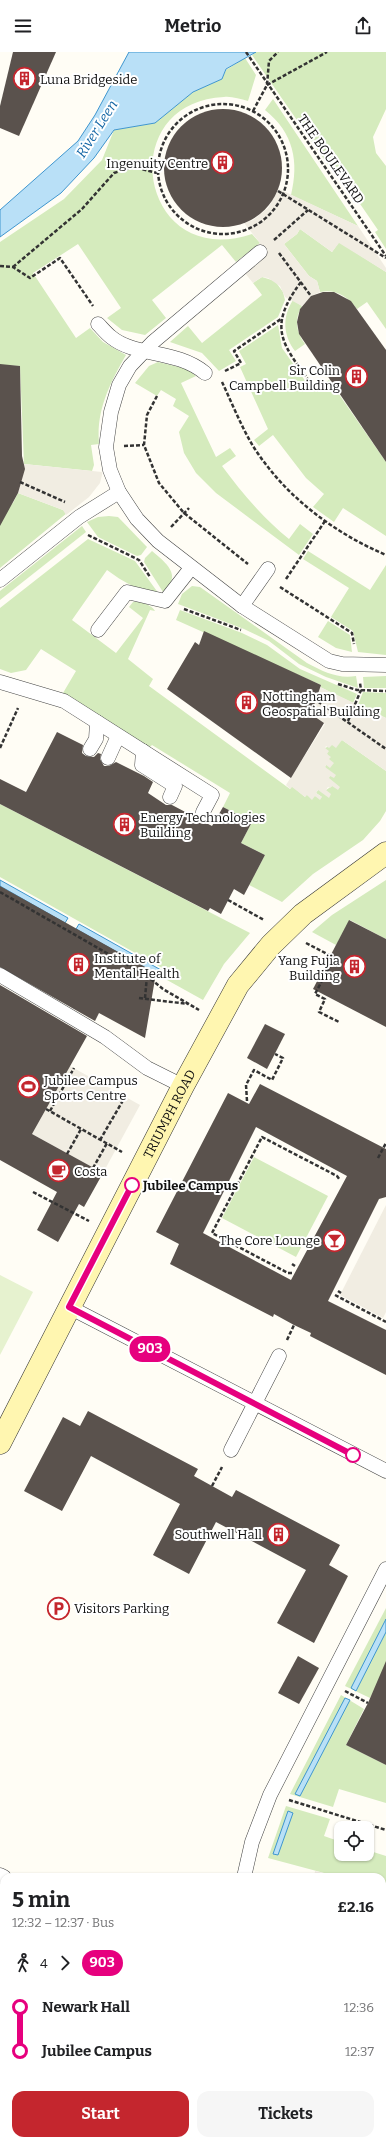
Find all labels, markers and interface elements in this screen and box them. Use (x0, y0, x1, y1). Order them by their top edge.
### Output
icon: menu (12, 15, 34, 37)
text: Metrio (164, 15, 222, 37)
icon: share (352, 15, 374, 37)
building icon: Luna Bridgeside (12, 66, 38, 92)
place label: Luna Bridgeside (40, 72, 137, 87)
water label: River Leen (73, 97, 121, 161)
street label: THE BOULEVARD (295, 112, 367, 206)
building icon: Ingenuity Centre (210, 150, 236, 176)
place label: Ingenuity Centre (106, 156, 208, 171)
place label: Sir Colin Campbell Building (229, 363, 341, 393)
building icon: Sir Colin Campbell Building (343, 364, 369, 390)
place label: Nottingham Geospatial Building (262, 689, 380, 719)
building icon: Nottingham Geospatial Building (234, 690, 260, 716)
place label: Energy Technologies Building (140, 810, 265, 840)
building icon: Energy Technologies Building (111, 811, 137, 837)
place label: Institute of Mental Health (94, 951, 180, 981)
building icon: Institute of Mental Health (65, 952, 91, 978)
place label: Yang Fujia Building (278, 953, 340, 983)
building icon: Yang Fujia Building (342, 954, 368, 980)
street label: TRIUMPH ROAD (140, 1067, 198, 1161)
place label: Jubilee Campus Sports Centre (43, 1073, 138, 1103)
sports icon: Jubilee Campus Sports Centre (16, 1074, 42, 1100)
cafe icon: Costa (45, 1158, 71, 1184)
place label: Costa (74, 1164, 107, 1179)
marker: Jubilee Campus (124, 1177, 140, 1193)
place label: Jubilee Campus (142, 1178, 238, 1193)
bar icon: The Core Lounge (322, 1227, 348, 1253)
place label: The Core Lounge (219, 1233, 320, 1248)
line badge: 903 (127, 1336, 173, 1362)
text: 903 (137, 1340, 163, 1357)
unlabelled marker (345, 1447, 361, 1463)
building icon: Southwell Hall (265, 1521, 291, 1547)
place label: Southwell Hall (174, 1527, 262, 1542)
parking icon: Visitors Parking (46, 1595, 72, 1621)
place label: Visitors Parking (74, 1601, 169, 1616)
map controls (334, 1821, 374, 1861)
button: locate (334, 1821, 374, 1861)
text: 5 min (12, 1886, 70, 1913)
text: £2.16 (337, 1898, 374, 1916)
text: 12:32 – 12:37 · Bus (12, 1915, 114, 1930)
icon: walk (12, 1952, 34, 1974)
icon: forward (54, 1952, 76, 1974)
text: 903 (90, 1954, 115, 1971)
text: 4 (40, 1956, 48, 1971)
text: Newark Hall (42, 1998, 130, 2016)
text: 12:36 (344, 2000, 374, 2015)
text: Jubilee Campus (42, 2042, 152, 2060)
text: 12:37 (345, 2044, 374, 2059)
button: Start (12, 2091, 189, 2137)
button: Tickets (197, 2091, 374, 2137)

